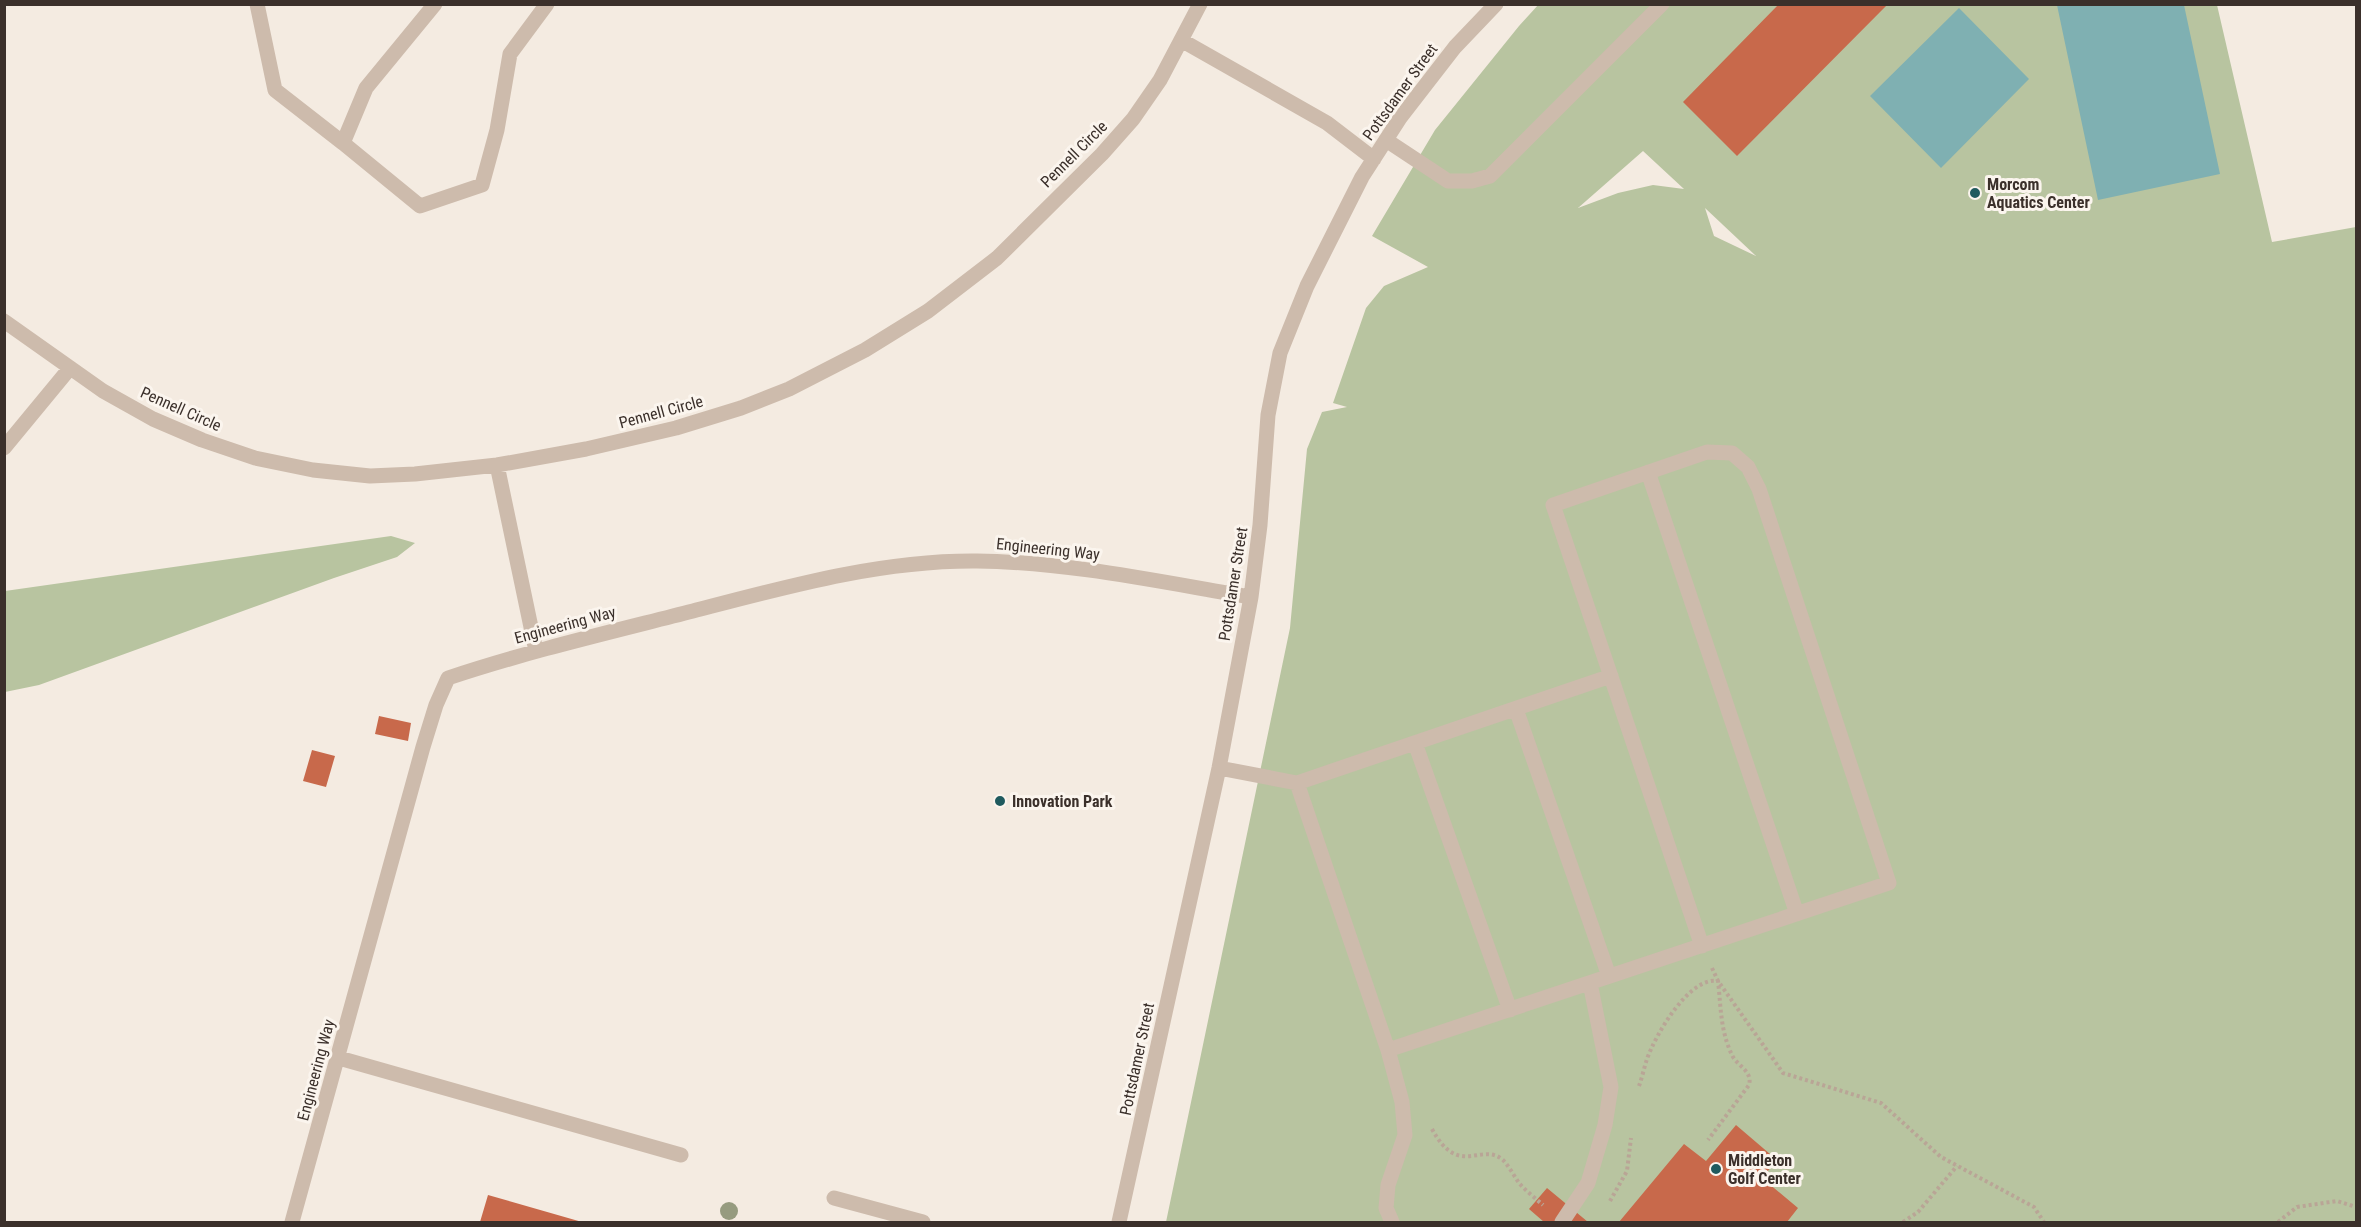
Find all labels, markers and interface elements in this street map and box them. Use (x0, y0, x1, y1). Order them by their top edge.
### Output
street label: Pottsdamer Street (1359, 40, 1442, 144)
street label: Pennell Circle (1037, 117, 1111, 191)
place label: Morcom Aquatics Center (1987, 175, 2090, 212)
marker: Morcom Aquatics Center (1968, 186, 1982, 200)
street label: Pennell Circle (138, 383, 224, 435)
street label: Pennell Circle (617, 392, 705, 432)
street label: Pottsdamer Street (1215, 526, 1251, 642)
street label: Engineering Way (995, 534, 1101, 564)
street label: Engineering Way (512, 602, 618, 648)
place label: Innovation Park (1012, 792, 1113, 811)
marker: Innovation Park (993, 794, 1007, 808)
street label: Pottsdamer Street (1116, 1001, 1158, 1117)
street label: Engineering Way (293, 1017, 339, 1123)
place label: Middleton Golf Center (1728, 1151, 1801, 1188)
marker: Middleton Golf Center (1709, 1162, 1723, 1176)

